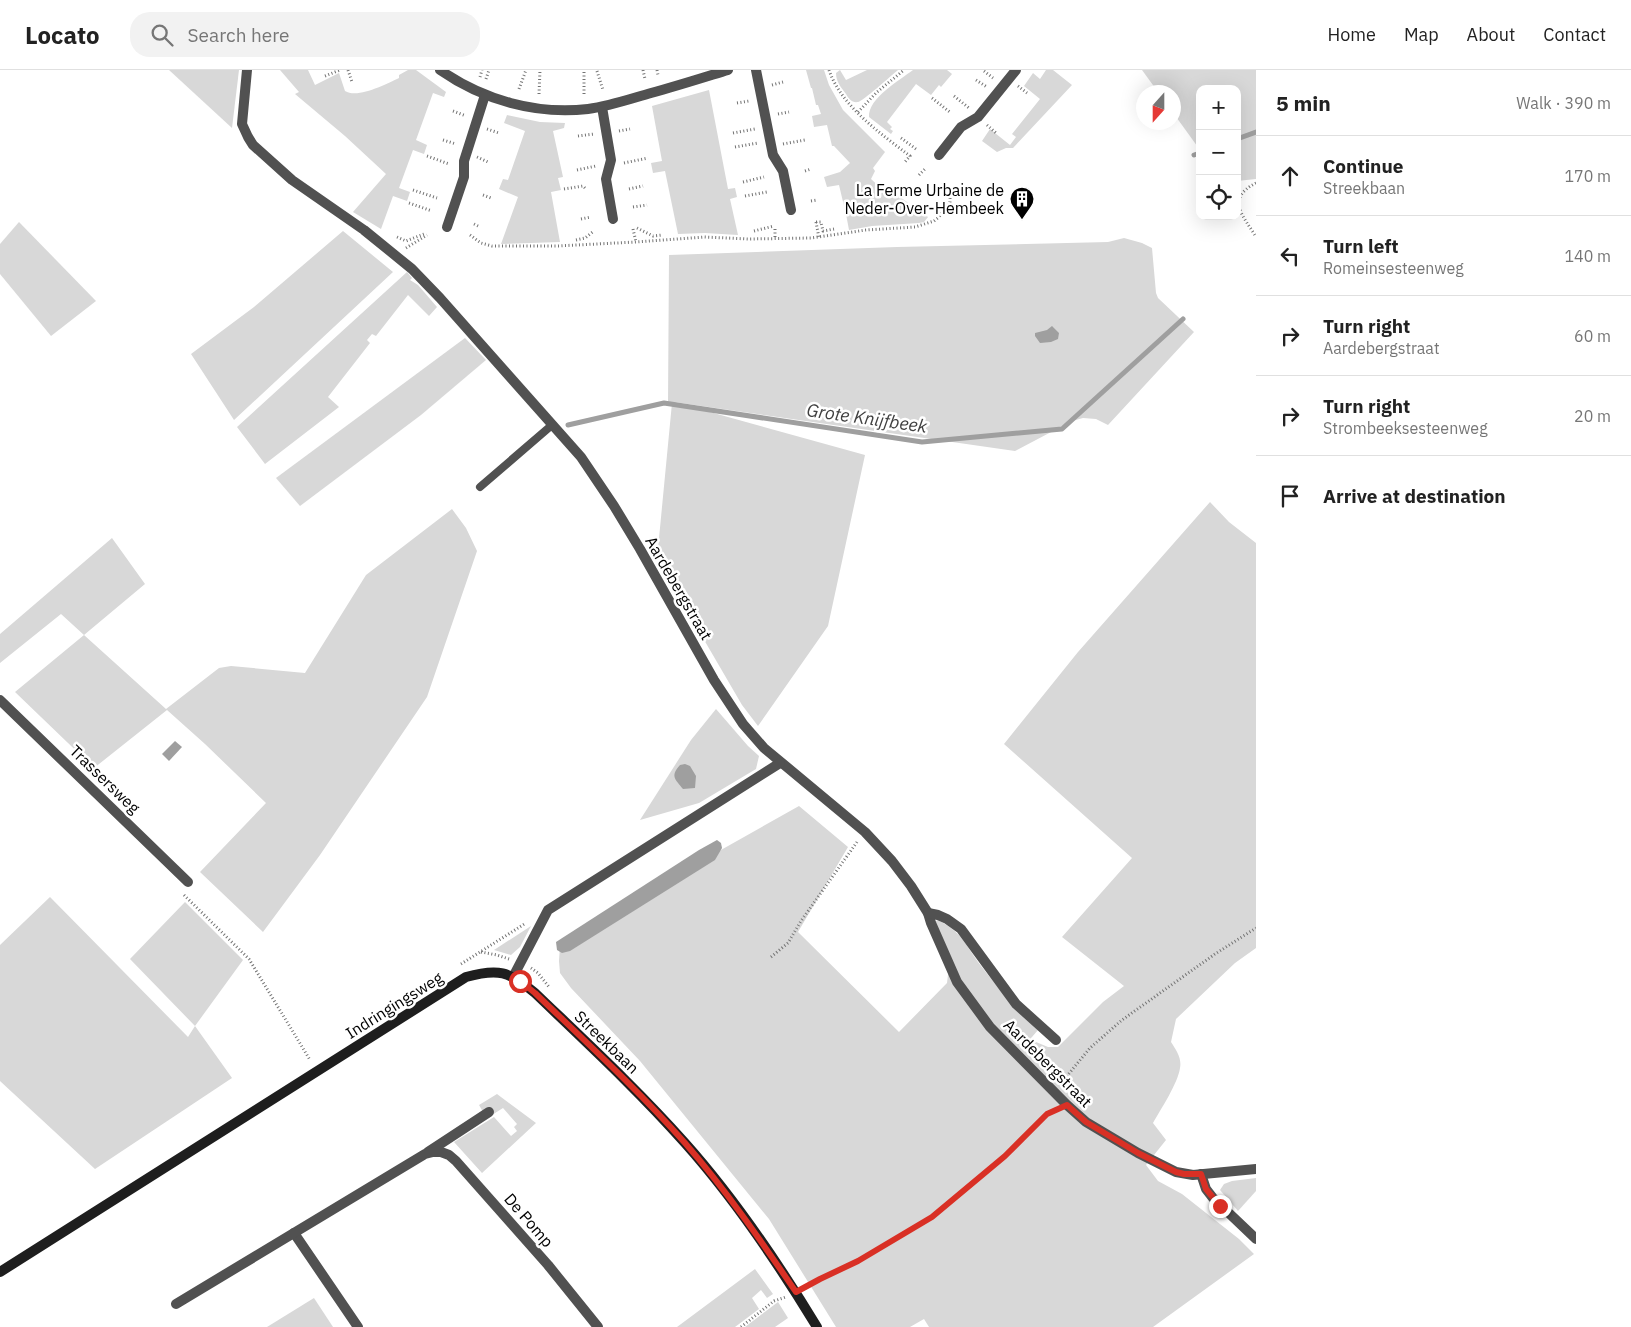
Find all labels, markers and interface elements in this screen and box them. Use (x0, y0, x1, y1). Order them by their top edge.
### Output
search box (130, 12, 480, 57)
text: Locato (25, 19, 100, 51)
icon: search (148, 21, 176, 49)
text: Search here (188, 23, 289, 47)
text: Home (1328, 23, 1376, 46)
text: Map (1404, 23, 1439, 46)
text: About (1467, 23, 1515, 46)
text: Contact (1543, 23, 1606, 46)
north arrow (1136, 85, 1181, 130)
map controls (1196, 85, 1241, 220)
button: + (1196, 85, 1241, 130)
text: 5 min (1276, 89, 1331, 117)
text: Walk · 390 m (1516, 93, 1611, 113)
button: − (1196, 130, 1241, 175)
text: Continue (1323, 154, 1403, 178)
icon: ahead (1276, 162, 1304, 190)
text: 170 m (1564, 166, 1611, 186)
button: locate (1196, 175, 1241, 220)
text: Streekbaan (1323, 178, 1405, 198)
place label: La Ferme Urbaine de Neder-Over-Hembeek (845, 180, 1005, 218)
building icon: La Ferme Urbaine de Neder-Over-Hembeek (1009, 186, 1035, 220)
text: Turn left (1323, 234, 1399, 258)
icon: left (1276, 242, 1304, 270)
text: 140 m (1564, 246, 1611, 266)
text: Romeinsesteenweg (1323, 258, 1464, 278)
text: Turn right (1323, 314, 1410, 338)
icon: right (1276, 322, 1304, 350)
text: 60 m (1574, 326, 1611, 346)
text: Aardebergstraat (1323, 338, 1440, 358)
text: Turn right (1323, 394, 1410, 418)
water label: Grote Knijfbeek (805, 398, 929, 438)
icon: right (1276, 402, 1304, 430)
text: 20 m (1574, 406, 1611, 426)
text: Strombeeksesteenweg (1323, 418, 1488, 438)
icon: arrive (1276, 482, 1304, 510)
text: Arrive at destination (1323, 484, 1506, 508)
street label: Aardebergstraat (641, 533, 717, 643)
street label: Trassersweg (66, 741, 145, 818)
street label: Indringingsweg (342, 967, 447, 1043)
route start (509, 970, 532, 993)
street label: Streekbaan (570, 1006, 644, 1078)
street label: Aardebergstraat (1000, 1015, 1096, 1111)
street label: De Pomp (500, 1189, 558, 1251)
route end (1209, 1195, 1232, 1218)

